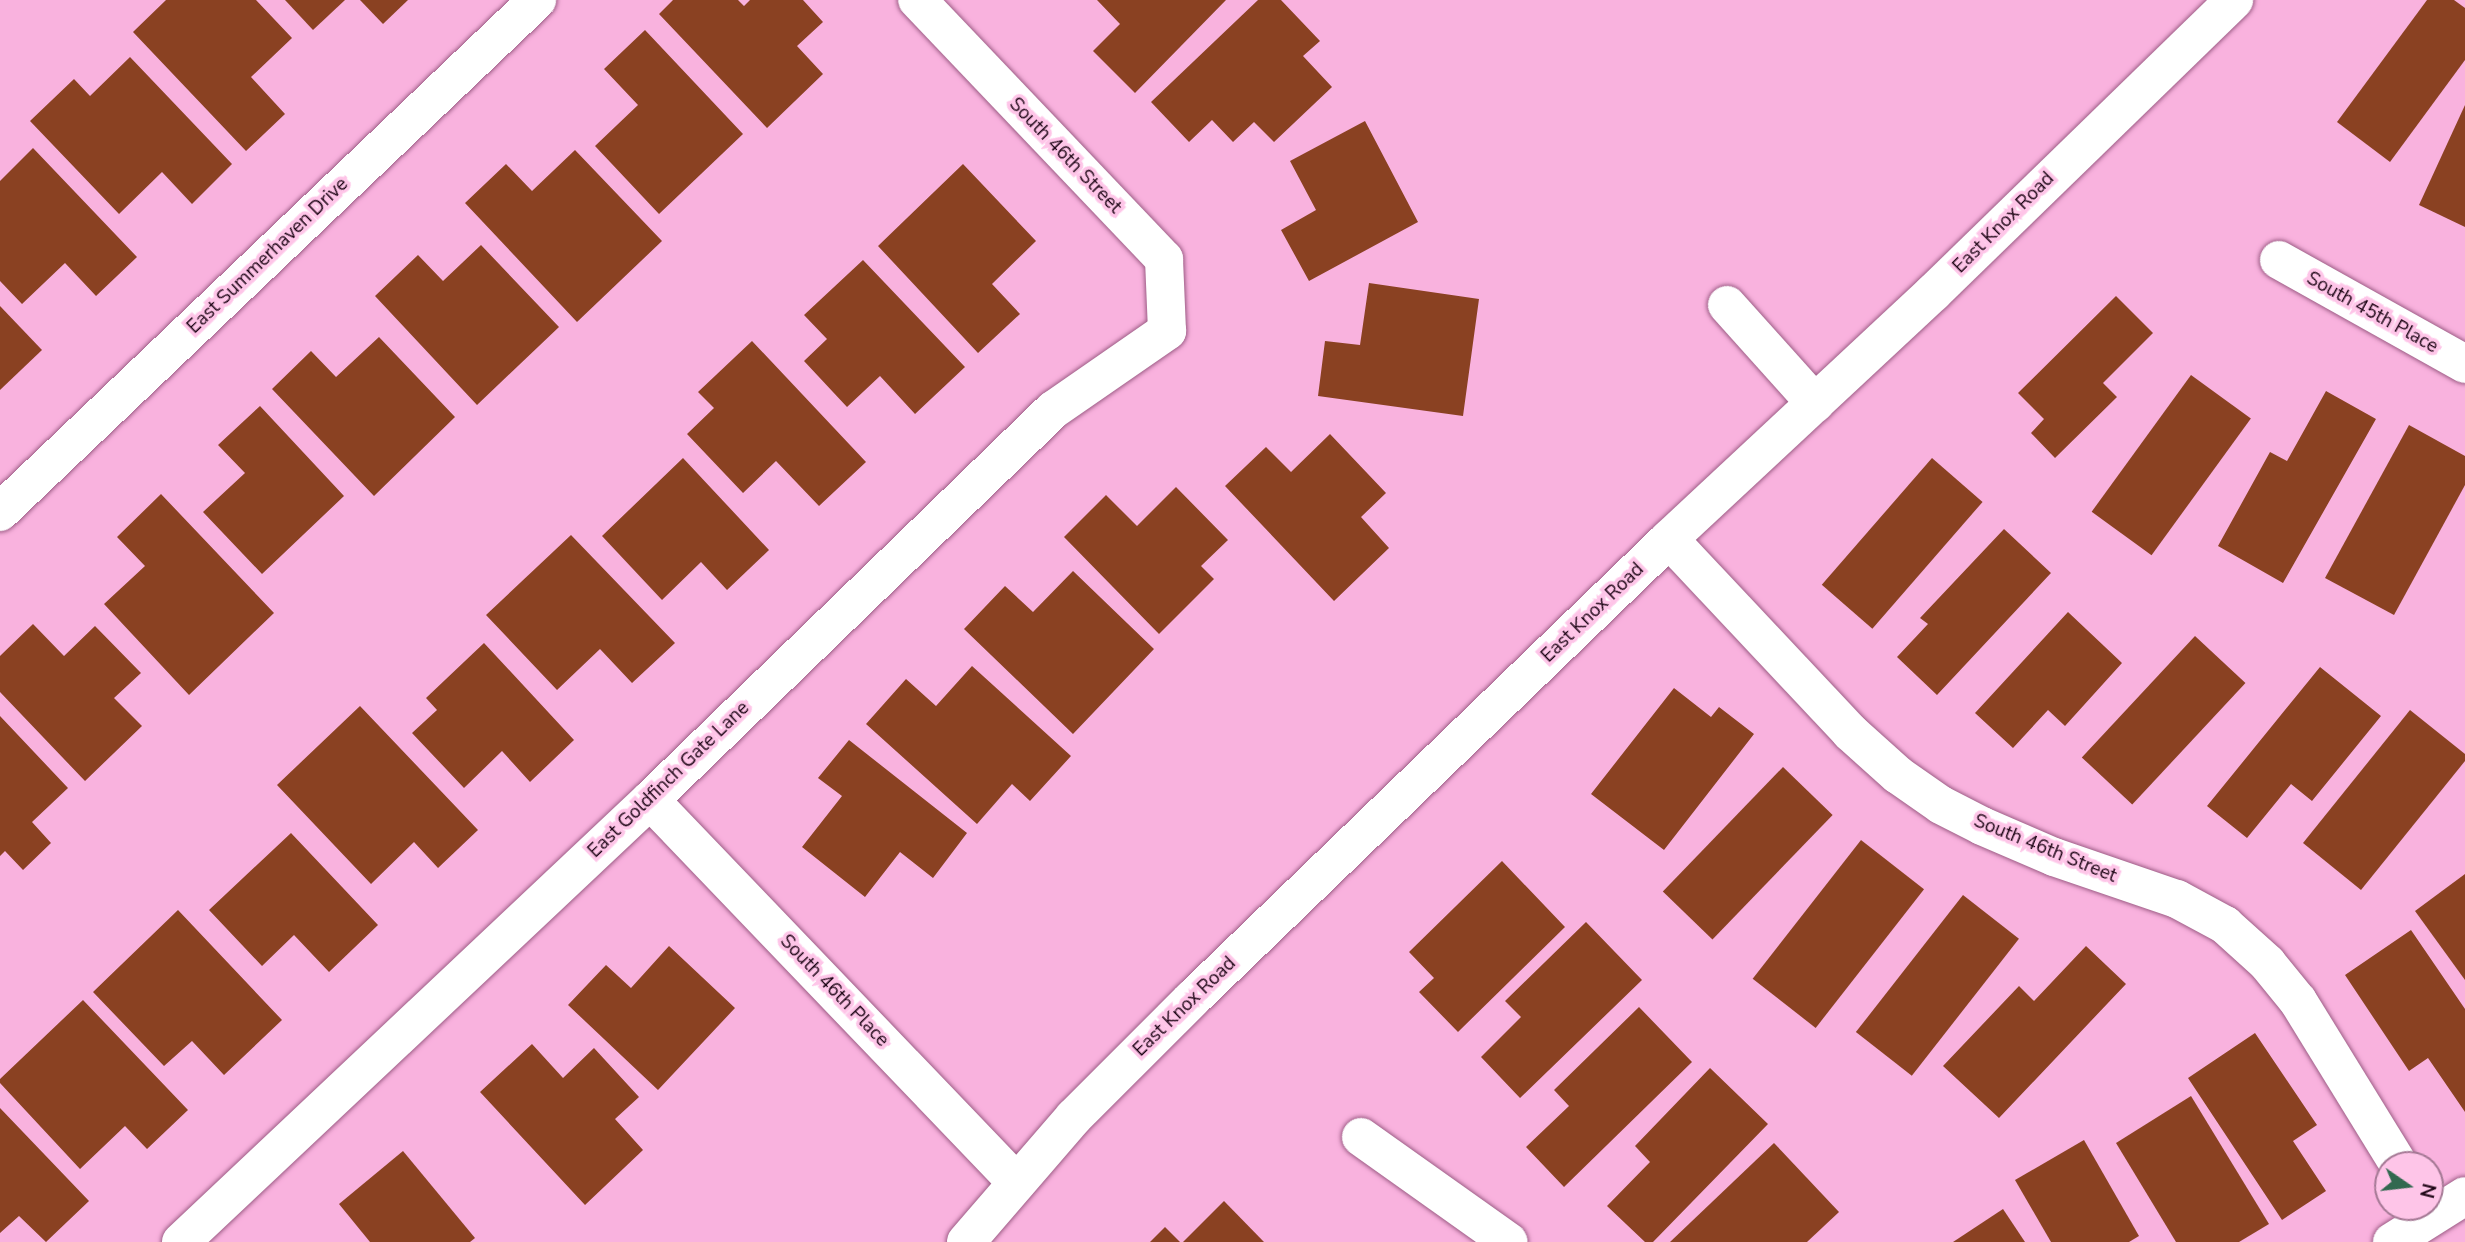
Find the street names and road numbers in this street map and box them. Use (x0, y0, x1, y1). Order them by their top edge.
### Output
street label: South 46th Street (1004, 93, 1126, 219)
street label: East Knox Road (1949, 168, 2059, 278)
street label: East Summerhaven Drive (183, 173, 353, 339)
street label: South 45th Place (2302, 267, 2442, 359)
street label: East Knox Road (1537, 558, 1649, 668)
street label: East Goldfinch Gate Lane (584, 697, 754, 863)
street label: South 46th Street (1970, 810, 2120, 888)
street label: South 46th Place (775, 930, 893, 1052)
street label: East Knox Road (1129, 952, 1241, 1062)

